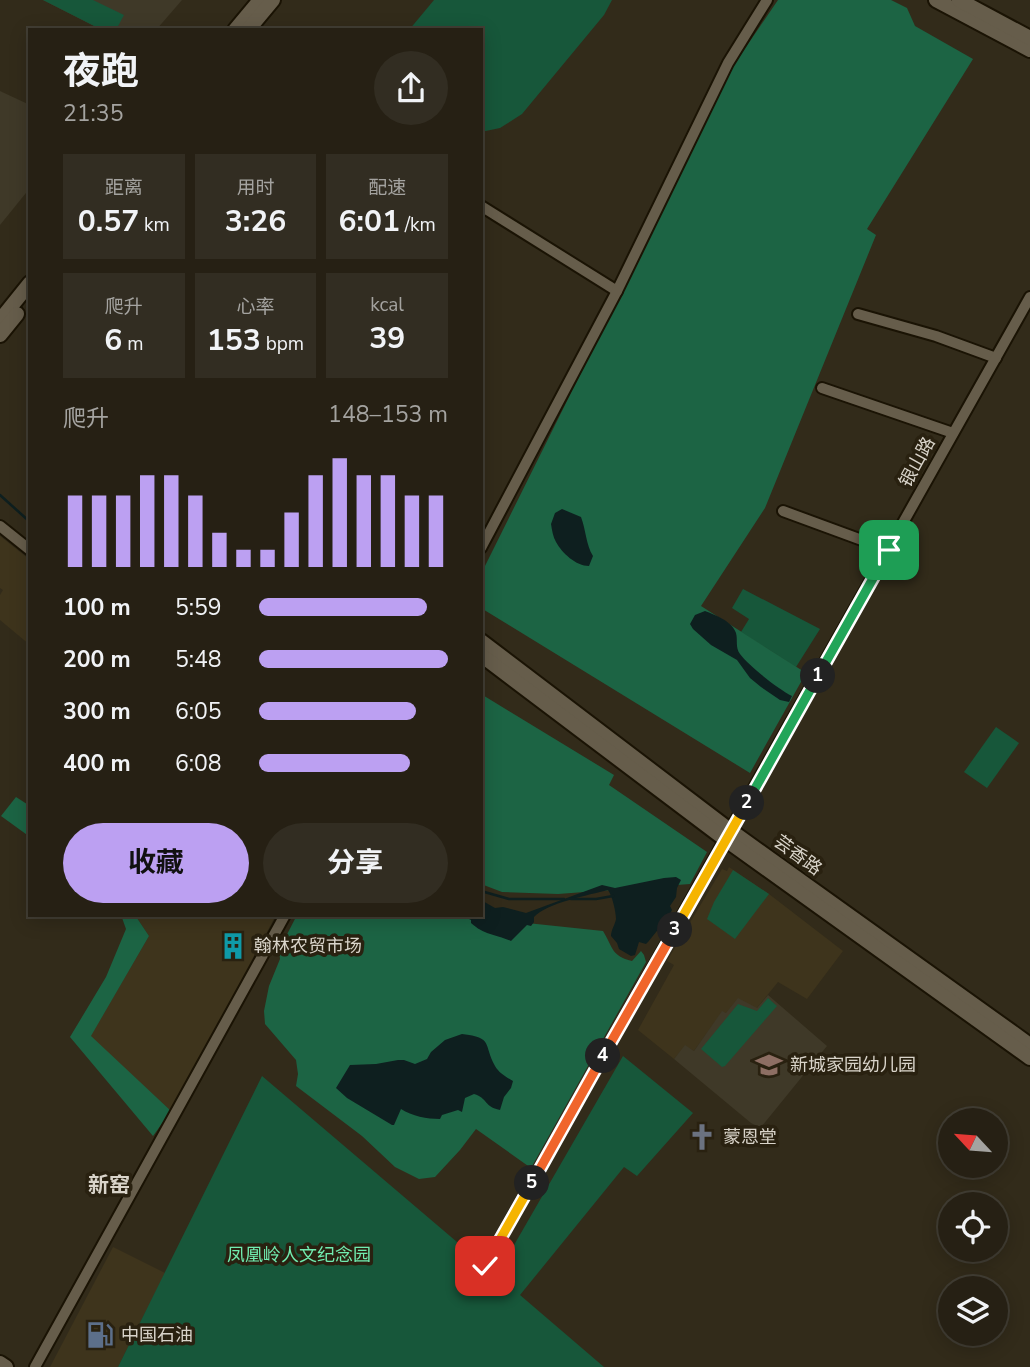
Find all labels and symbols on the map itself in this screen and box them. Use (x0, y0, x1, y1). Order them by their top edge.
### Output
street label: 银山路 (893, 433, 941, 491)
pin (859, 520, 919, 580)
pin: 1 (800, 658, 836, 694)
pin: 2 (730, 786, 764, 820)
street label: 芸香路 (769, 829, 827, 881)
pin: 3 (658, 912, 692, 948)
building icon: 翰林农贸市场 (218, 931, 248, 961)
place label: 翰林农贸市场 (254, 934, 362, 958)
pin: 4 (586, 1038, 620, 1074)
school or university icon: 新城家园幼儿园 (754, 1050, 784, 1080)
place label: 新城家园幼儿园 (790, 1053, 916, 1077)
north arrow (938, 1108, 1008, 1178)
church icon: 蒙恩堂 (687, 1122, 717, 1152)
place label: 蒙恩堂 (723, 1125, 777, 1149)
pin: 5 (514, 1166, 550, 1200)
district label: 新窑 (88, 1171, 130, 1199)
pin (455, 1236, 515, 1296)
park label: 凤凰岭人文纪念园 (227, 1243, 371, 1267)
fuel station icon: 中国石油 (85, 1320, 115, 1350)
place label: 中国石油 (121, 1323, 193, 1347)

